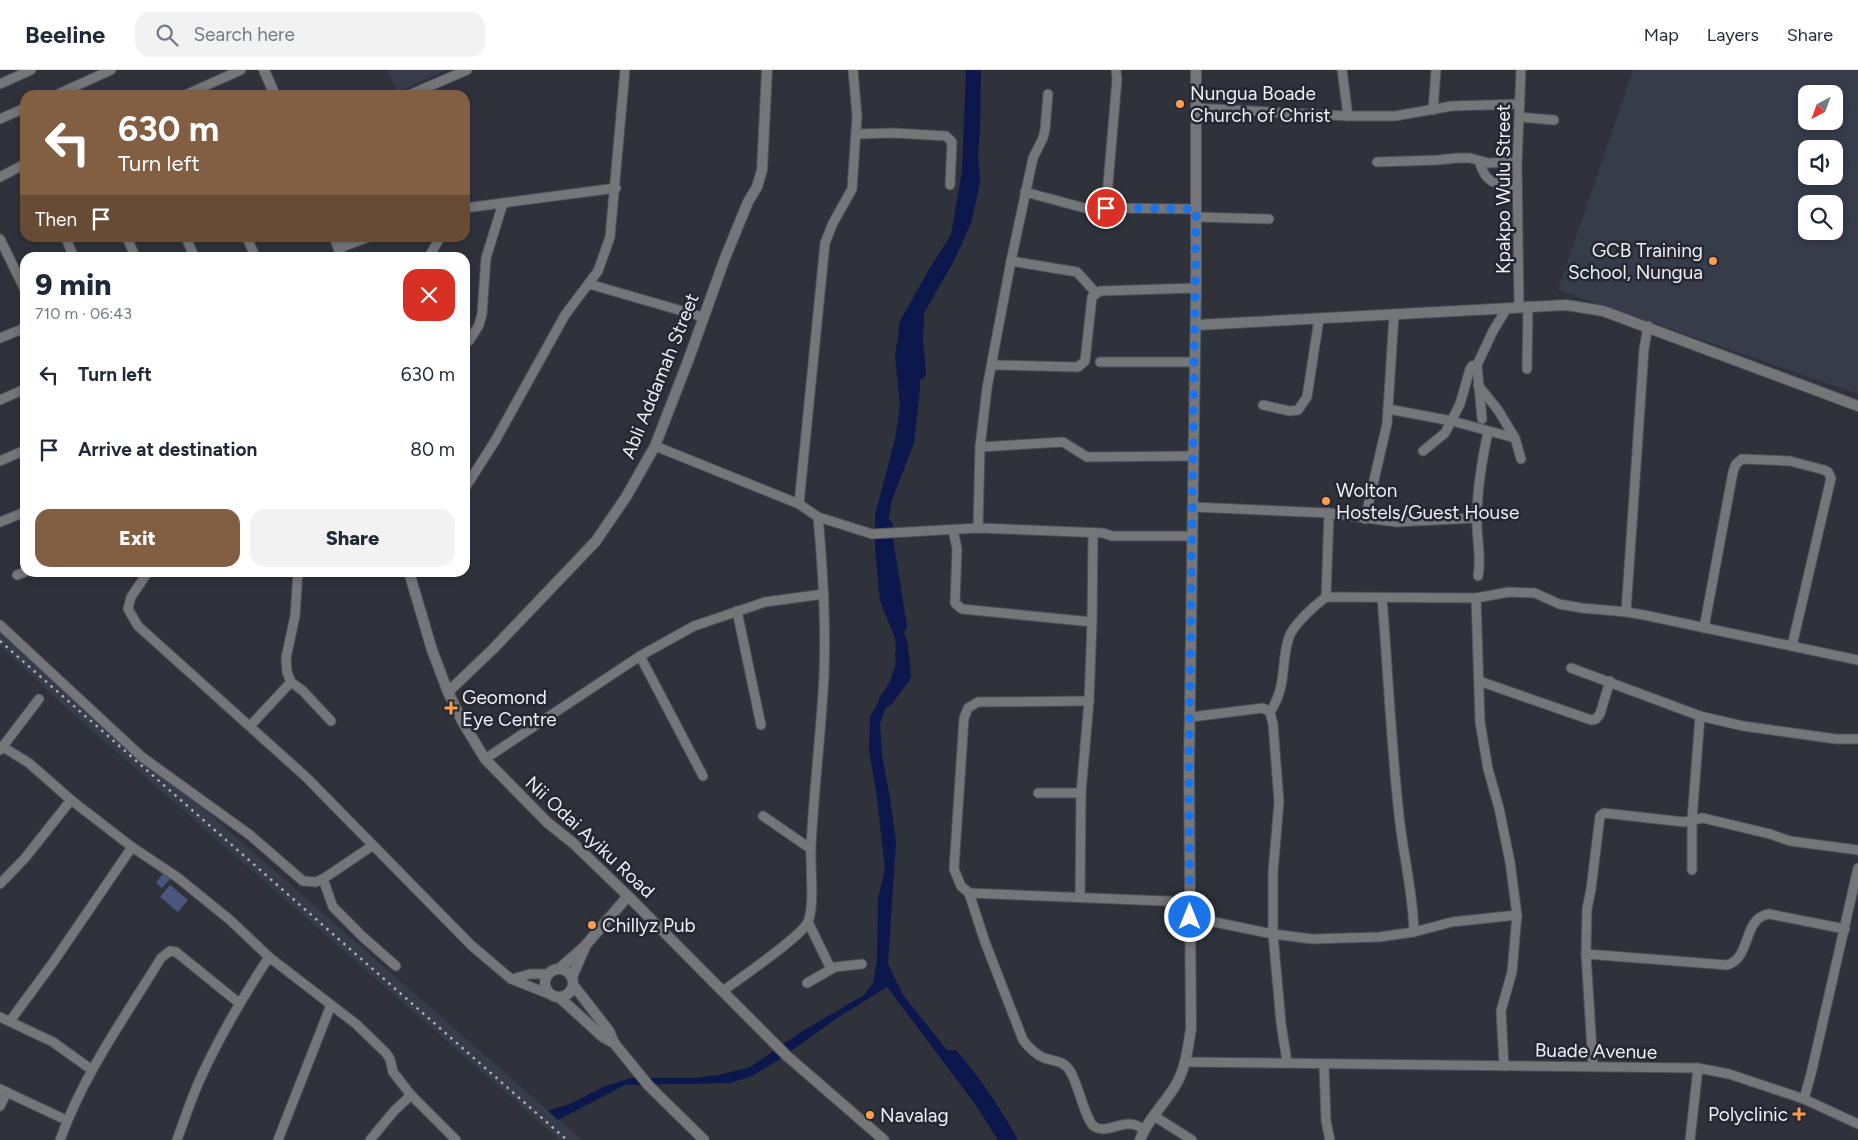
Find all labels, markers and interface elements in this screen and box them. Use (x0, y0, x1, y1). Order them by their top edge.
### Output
search box (135, 12, 485, 57)
text: Beeline (25, 20, 105, 49)
icon: search (153, 21, 181, 49)
text: Search here (193, 23, 295, 46)
text: Map (1644, 24, 1679, 46)
text: Layers (1707, 24, 1759, 46)
text: Share (1787, 24, 1833, 46)
place label: Nungua Boade Church of Christ (1190, 82, 1331, 127)
north arrow (1798, 85, 1842, 130)
map controls (1798, 85, 1843, 240)
marker: Nungua Boade Church of Christ (1174, 98, 1186, 110)
street label: Kpakpo Wulu Street (1492, 104, 1515, 274)
text: 630 m (118, 108, 219, 150)
icon: left (35, 110, 100, 175)
button: sound (1798, 140, 1843, 185)
text: Turn left (118, 150, 200, 177)
pin (1085, 187, 1127, 229)
icon: arrive (1092, 194, 1120, 222)
button: search (1798, 195, 1843, 240)
icon: arrive (87, 205, 115, 233)
text: Then (35, 208, 77, 231)
place label: GCB Training School, Nungua (1568, 239, 1703, 284)
marker: GCB Training School, Nungua (1707, 255, 1719, 267)
text: 9 min (35, 266, 112, 303)
button: close (403, 269, 455, 321)
street label: Abli Addamah Street (616, 290, 704, 462)
text: 710 m · 06:43 (35, 304, 132, 323)
icon: left (35, 361, 63, 389)
text: Turn left (78, 363, 152, 386)
text: 630 m (401, 363, 455, 386)
icon: arrive (35, 436, 63, 464)
text: Arrive at destination (78, 438, 257, 461)
text: 80 m (410, 438, 455, 461)
place label: Wolton Hostels/Guest House (1336, 479, 1519, 524)
marker: Wolton Hostels/Guest House (1320, 495, 1332, 507)
button: Exit (35, 509, 240, 567)
button: Share (250, 509, 455, 567)
place label: Geomond Eye Centre (462, 686, 557, 731)
marker: Geomond Eye Centre (444, 701, 458, 715)
street label: Nii Odai Ayiku Road (521, 771, 659, 903)
position arrow (1163, 890, 1215, 942)
place label: Chillyz Pub (602, 914, 696, 937)
marker: Chillyz Pub (586, 919, 598, 931)
street label: Buade Avenue (1535, 1038, 1657, 1064)
place label: Polyclinic (1708, 1103, 1788, 1126)
place label: Navalag (880, 1104, 949, 1127)
marker: Polyclinic (1792, 1107, 1806, 1121)
marker: Navalag (864, 1109, 876, 1121)

